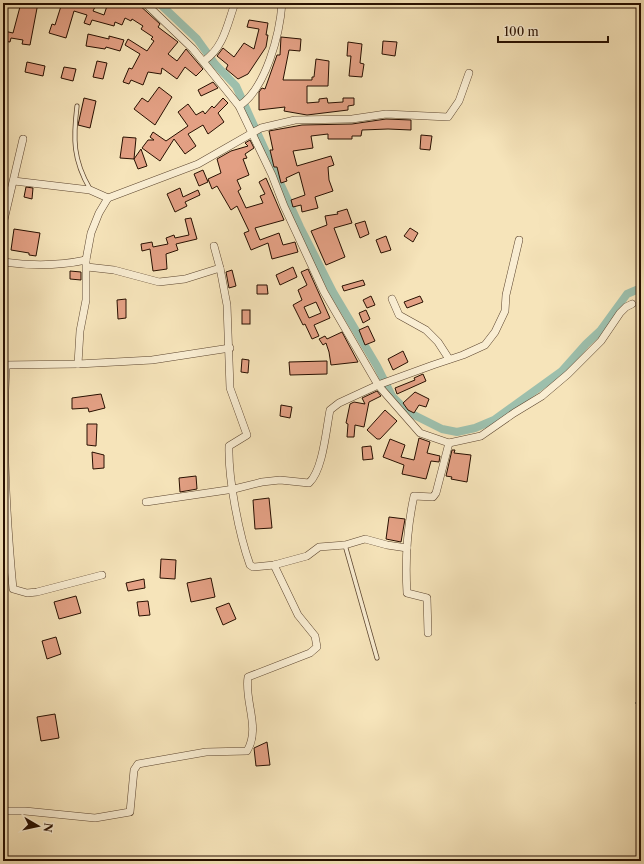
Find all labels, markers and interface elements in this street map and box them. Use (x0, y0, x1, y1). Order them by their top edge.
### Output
scale bar (498, 18, 608, 44)
text: 100 m (504, 24, 539, 39)
north arrow (18, 806, 58, 846)
text: N (40, 822, 56, 834)

